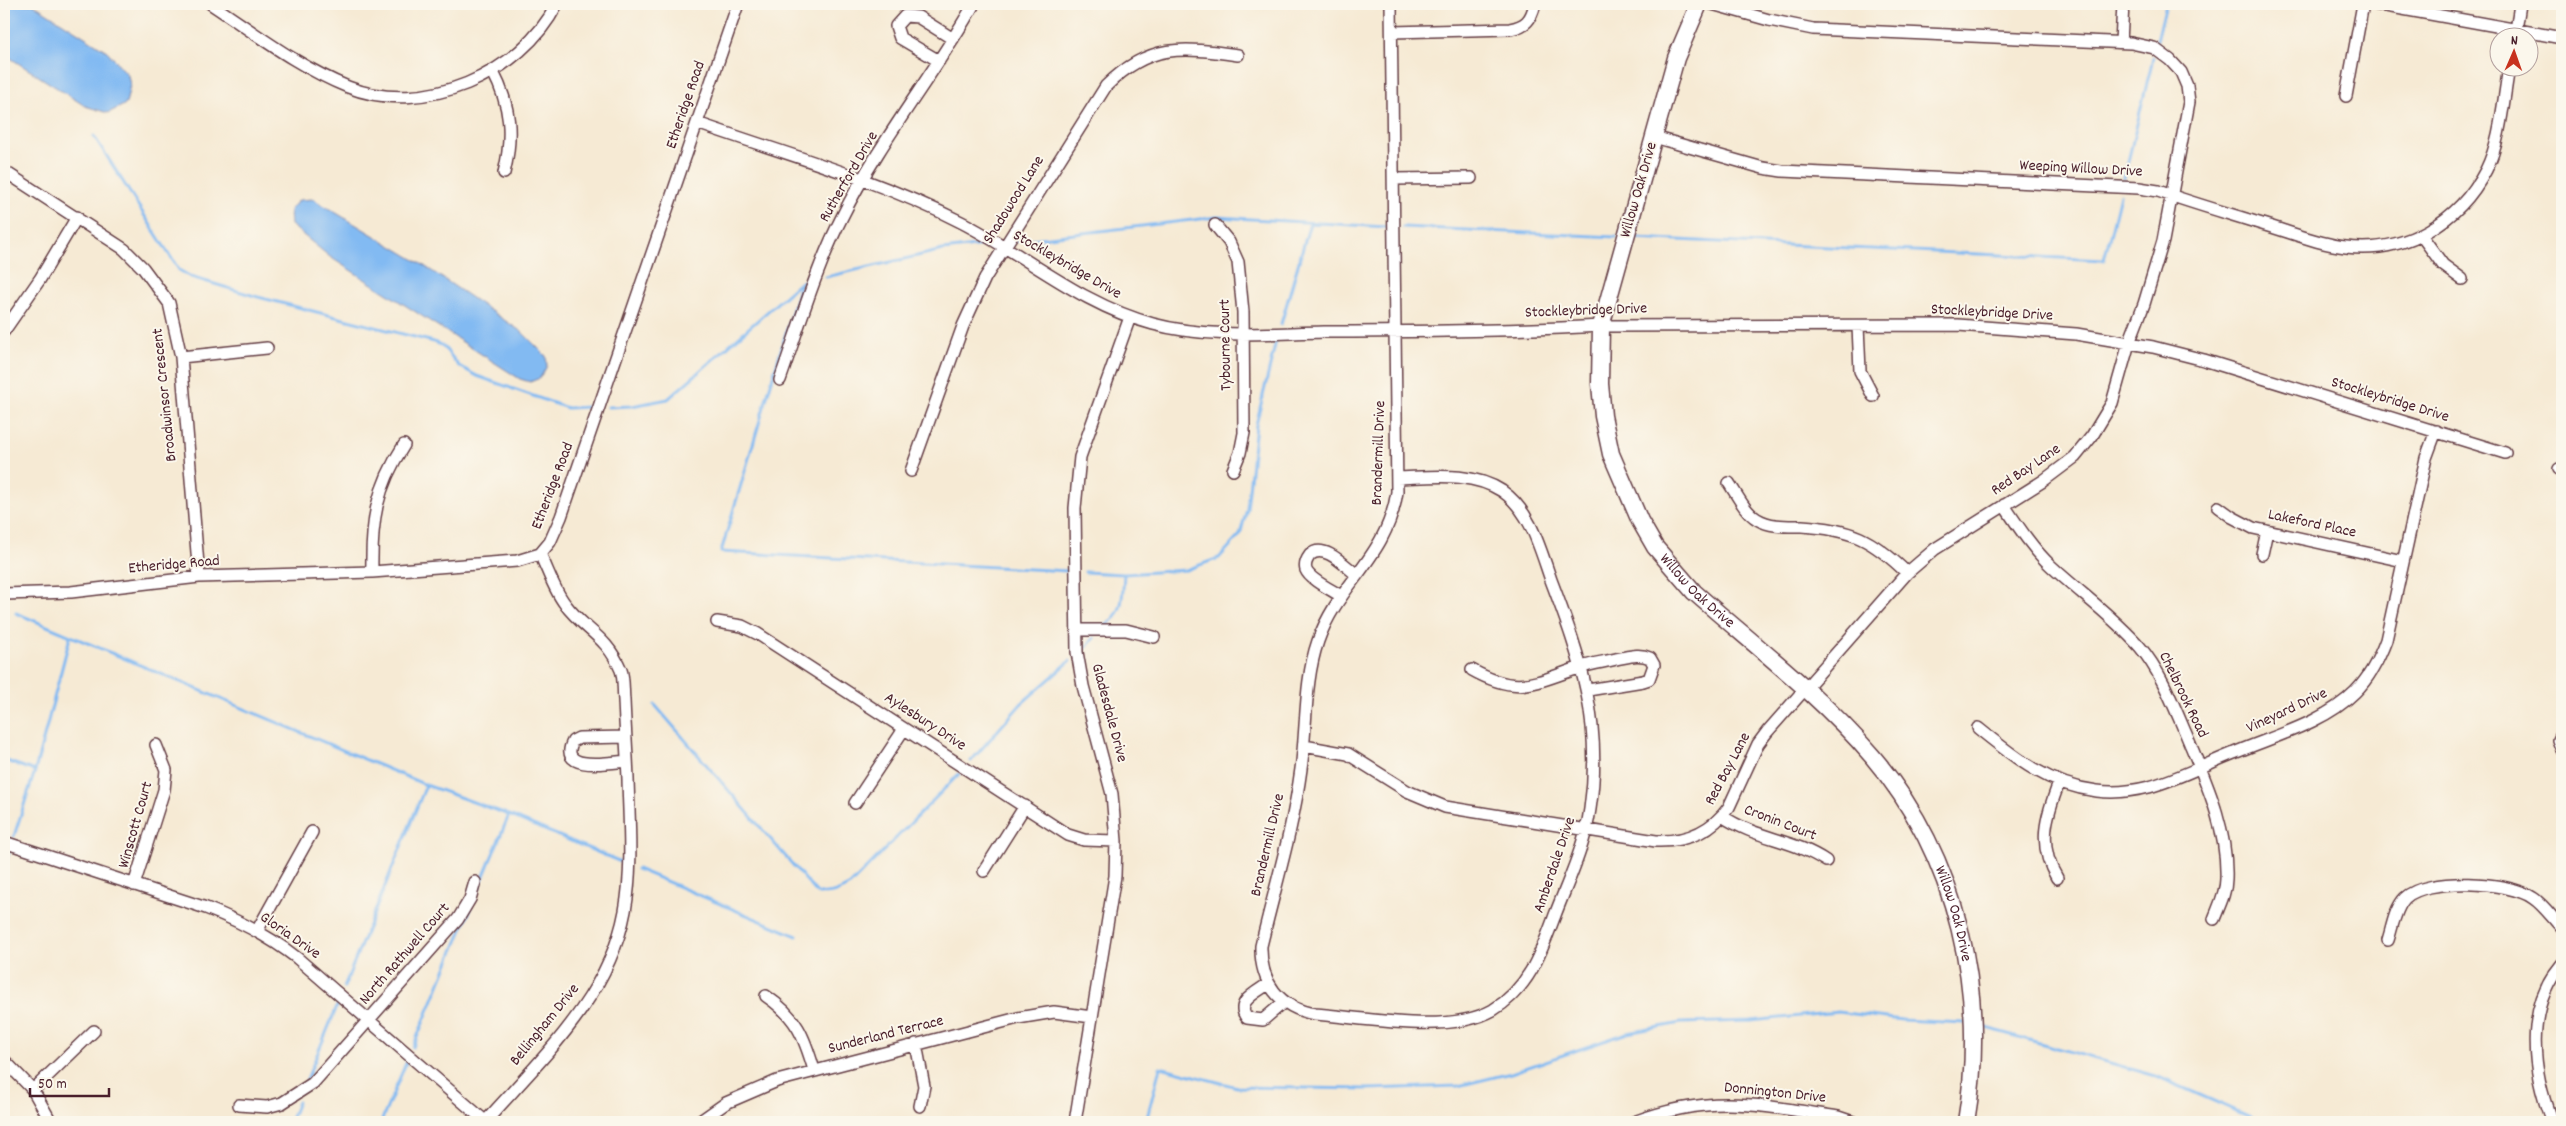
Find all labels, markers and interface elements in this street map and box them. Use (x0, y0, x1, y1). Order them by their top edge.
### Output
north arrow (2488, 28, 2538, 78)
text: N (2511, 31, 2518, 51)
street label: Etheridge Road (660, 58, 712, 152)
street label: Rutherford Drive (814, 127, 884, 227)
street label: Willow Oak Drive (1614, 139, 1664, 241)
street label: Shadowood Lane (978, 151, 1050, 249)
street label: Weeping Willow Drive (2019, 154, 2143, 184)
street label: Stockleybridge Drive (1008, 224, 1126, 306)
street label: Stockleybridge Drive (1525, 297, 1647, 325)
street label: Stockleybridge Drive (1930, 298, 2054, 328)
street label: Tybourne Court (1214, 299, 1238, 391)
street label: Broadwinsor Crescent (147, 327, 183, 463)
street label: Stockleybridge Drive (2328, 371, 2452, 429)
street label: Brandermill Drive (1366, 400, 1392, 506)
street label: Red Bay Lane (1987, 438, 2065, 502)
street label: Etheridge Road (526, 439, 580, 533)
street label: Lakeford Place (2266, 503, 2358, 545)
street label: Willow Oak Drive (1654, 548, 1740, 634)
street label: Etheridge Road (127, 550, 221, 580)
street label: Chelbrook Road (2152, 648, 2214, 742)
street label: Gladesdale Drive (1085, 661, 1133, 765)
street label: Vineyard Drive (2243, 682, 2331, 740)
street label: Aylesbury Drive (880, 687, 970, 757)
street label: Red Bay Lane (1699, 728, 1757, 810)
street label: Winscott Court (113, 779, 159, 871)
street label: Brandermill Drive (1245, 791, 1291, 899)
street label: Cronin Court (1740, 799, 1820, 847)
street label: Amberdale Drive (1528, 814, 1582, 916)
street label: Willow Oak Drive (1929, 862, 1978, 963)
street label: North Rathwell Court (354, 898, 456, 1010)
street label: Gloria Drive (255, 907, 325, 965)
street label: Bellingham Drive (505, 979, 585, 1071)
street label: Sunderland Terrace (826, 1010, 946, 1060)
scale bar (30, 1066, 109, 1098)
text: 50 m (38, 1074, 67, 1096)
street label: Donnington Drive (1723, 1076, 1827, 1110)

